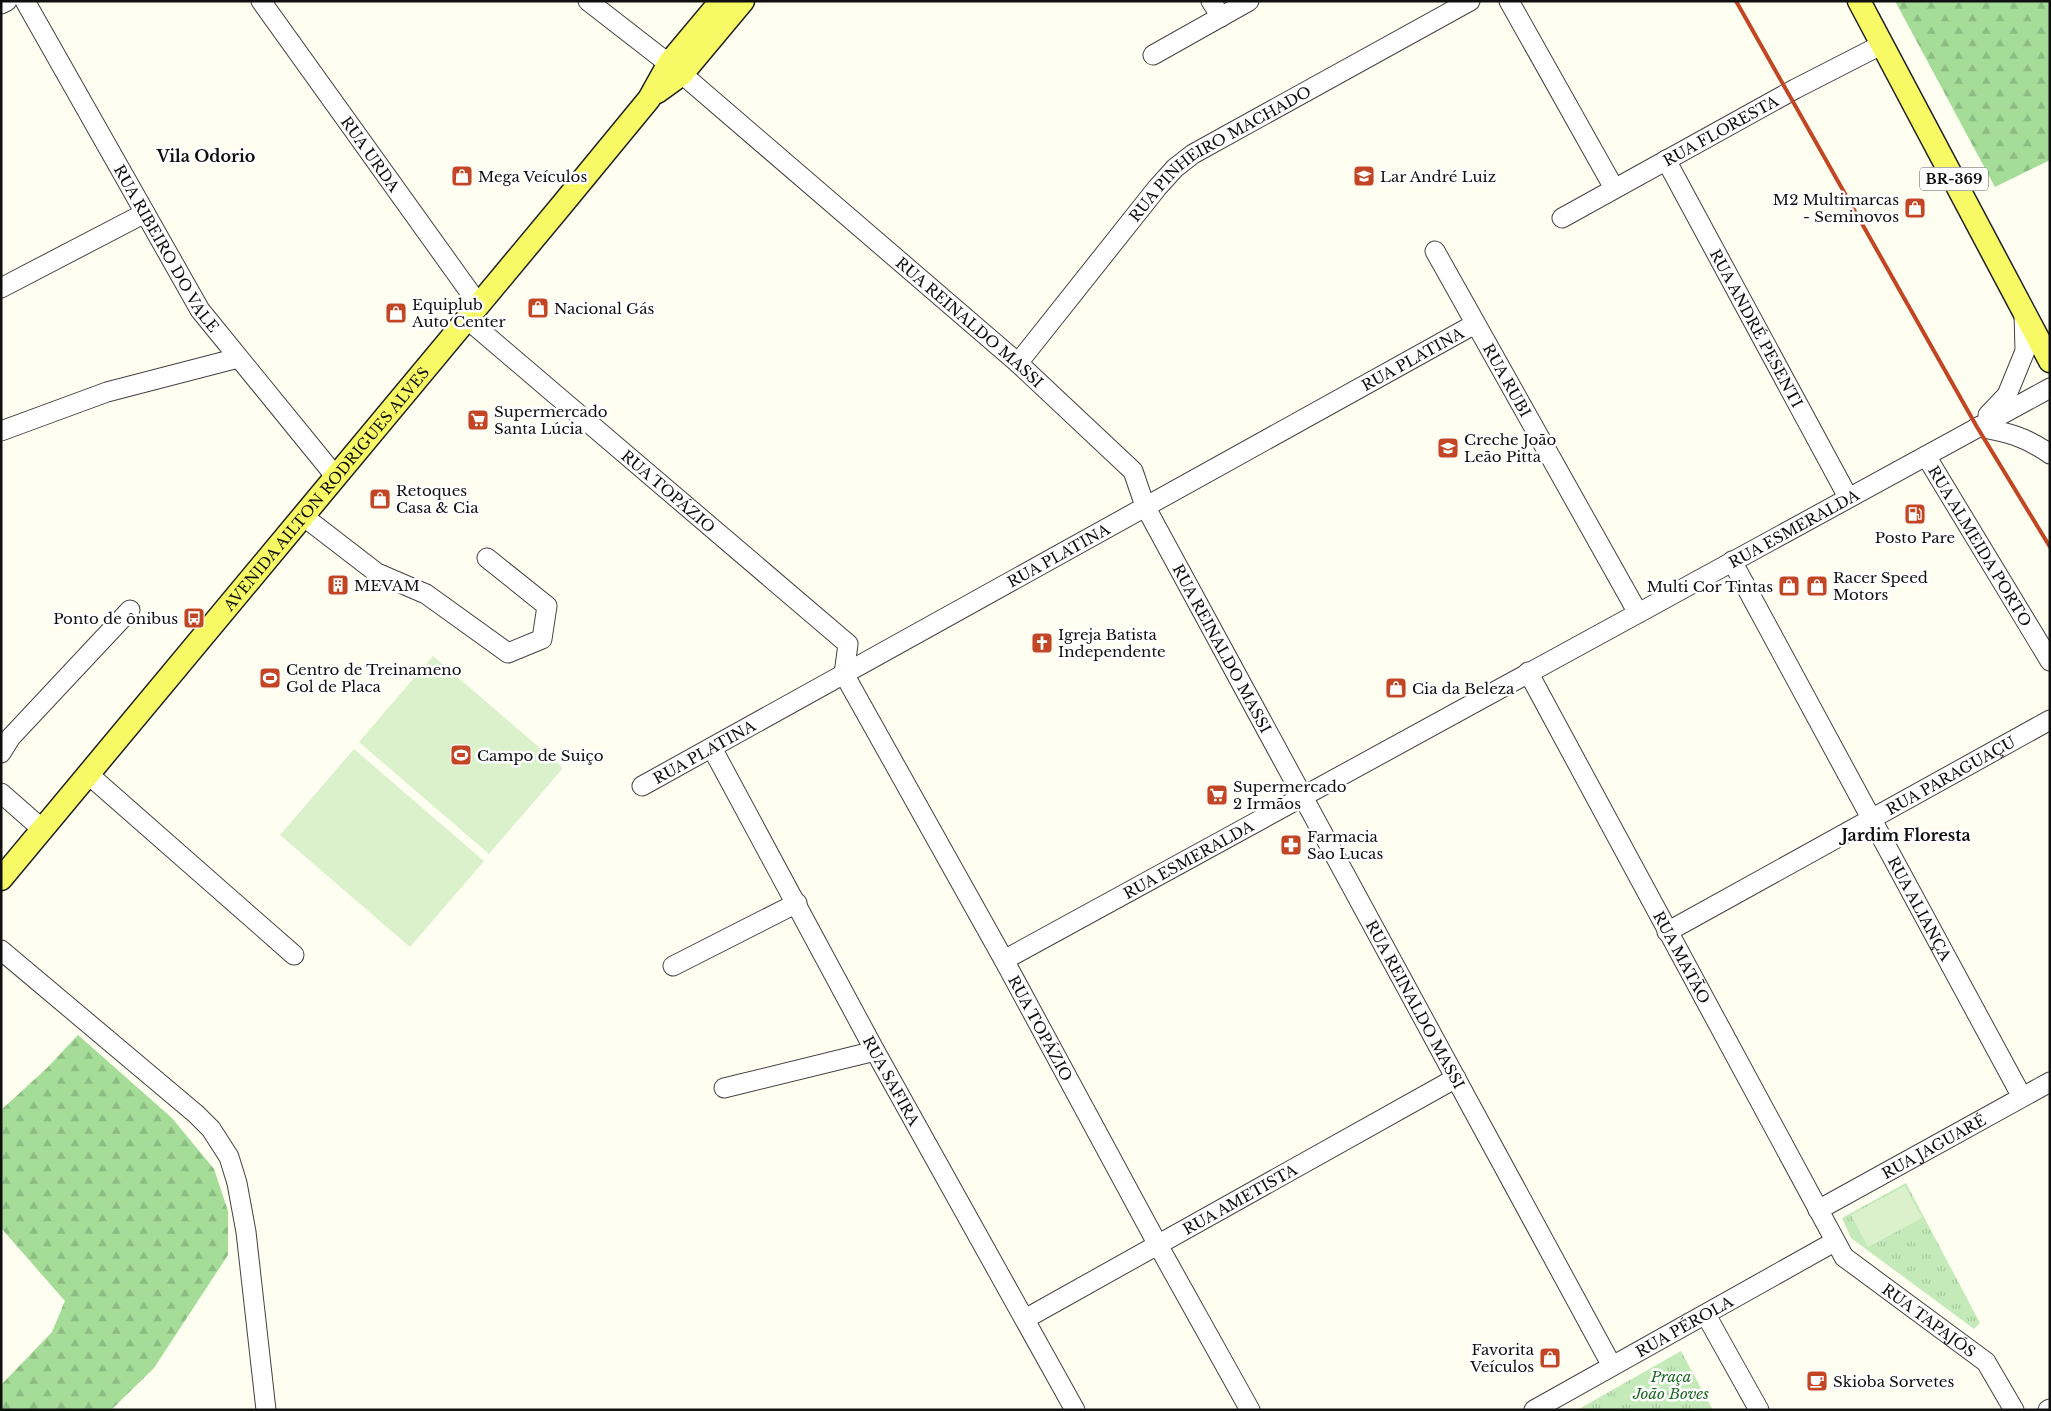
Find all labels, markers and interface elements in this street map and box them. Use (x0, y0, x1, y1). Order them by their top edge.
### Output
street label: RUA PINHEIRO MACHADO (1125, 81, 1314, 225)
street label: RUA FLORESTA (1659, 91, 1782, 170)
street label: RUA URDA (337, 112, 404, 196)
district label: Vila Odorio (156, 146, 255, 166)
street label: RUA RIBEIRO DO VALE (110, 161, 223, 336)
shop icon: Mega Veículos (450, 164, 474, 188)
school or university icon: Lar André Luiz (1352, 164, 1376, 188)
place label: Mega Veículos (478, 167, 587, 186)
place label: Lar André Luiz (1380, 167, 1496, 186)
road number: BR-369 (1920, 168, 1988, 190)
place label: M2 Multimarcas - Seminovos (1773, 190, 1899, 226)
shop icon: M2 Multimarcas - Seminovos (1903, 196, 1927, 220)
street label: RUA ANDRÉ PESENTI (1706, 246, 1807, 411)
street label: RUA REINALDO MASSI (892, 253, 1047, 391)
place label: Equiplub Auto Center (411, 295, 506, 331)
shop icon: Nacional Gás (526, 296, 550, 320)
place label: Nacional Gás (554, 299, 654, 318)
shop icon: Equiplub Auto Center (384, 301, 408, 325)
street label: RUA PLATINA (1358, 323, 1467, 395)
street label: RUA RUBI (1479, 340, 1536, 420)
street label: AVENIDA AILTON RODRIGUES ALVES (218, 363, 433, 615)
place label: Supermercado Santa Lúcia (494, 402, 608, 438)
supermarket icon: Supermercado Santa Lúcia (466, 408, 490, 432)
place label: Creche João Leão Pitta (1464, 430, 1557, 466)
school or university icon: Creche João Leão Pitta (1436, 436, 1460, 460)
street label: RUA TOPÁZIO (618, 446, 719, 536)
street label: RUA ALMEIDA PORTO (1924, 462, 2036, 630)
place label: Retoques Casa & Cia (396, 481, 479, 517)
street label: RUA ESMERALDA (1725, 485, 1862, 571)
shop icon: Retoques Casa & Cia (368, 487, 392, 511)
fuel station icon: Posto Pare (1903, 502, 1927, 526)
street label: RUA PLATINA (1004, 519, 1113, 591)
place label: Posto Pare (1875, 528, 1955, 547)
street label: RUA REINALDO MASSI (1169, 561, 1276, 736)
place label: Racer Speed Motors (1833, 568, 1928, 604)
building icon: MEVAM (326, 573, 350, 597)
shop icon: Multi Cor Tintas (1777, 574, 1801, 598)
shop icon: Racer Speed Motors (1805, 574, 1829, 598)
place label: MEVAM (354, 576, 420, 595)
place label: Multi Cor Tintas (1647, 577, 1773, 596)
bus stop icon: Ponto de ônibus (182, 606, 206, 630)
place label: Ponto de ônibus (53, 609, 178, 628)
place label: Igreja Batista Independente (1058, 625, 1166, 661)
church icon: Igreja Batista Independente (1030, 631, 1054, 655)
place label: Centro de Treinameno Gol de Placa (286, 660, 462, 696)
sports icon: Centro de Treinameno Gol de Placa (258, 666, 282, 690)
shop icon: Cia da Beleza (1384, 676, 1408, 700)
place label: Cia da Beleza (1412, 679, 1515, 698)
street label: RUA PLATINA (650, 715, 759, 788)
street label: RUA PARAGUAÇU (1883, 732, 2019, 818)
sports icon: Campo de Suiço (449, 743, 473, 767)
place label: Campo de Suiço (477, 746, 604, 765)
place label: Supermercado 2 Irmãos (1233, 777, 1347, 813)
supermarket icon: Supermercado 2 Irmãos (1205, 783, 1229, 807)
street label: RUA ESMERALDA (1120, 816, 1257, 903)
district label: Jardim Floresta (1838, 825, 1971, 845)
place label: Farmacia Sao Lucas (1307, 827, 1383, 863)
pharmacy icon: Farmacia Sao Lucas (1279, 833, 1303, 857)
street label: RUA ALIANÇA (1884, 853, 1956, 964)
street label: RUA MATÃO (1649, 908, 1715, 1007)
street label: RUA REINALDO MASSI (1362, 917, 1469, 1092)
street label: RUA TOPÁZIO (1004, 972, 1077, 1084)
street label: RUA SAFIRA (859, 1032, 924, 1129)
street label: RUA JAGUARÉ (1878, 1110, 1989, 1183)
street label: RUA AMETISTA (1179, 1159, 1300, 1238)
street label: RUA TAPAJÓS (1879, 1279, 1980, 1361)
street label: RUA PÉROLA (1632, 1291, 1736, 1361)
place label: Favorita Veículos (1469, 1340, 1535, 1376)
shop icon: Favorita Veículos (1538, 1346, 1562, 1370)
park label: Praça João Boves (1632, 1367, 1709, 1403)
cafe icon: Skioba Sorvetes (1805, 1369, 1829, 1393)
place label: Skioba Sorvetes (1833, 1372, 1954, 1391)

